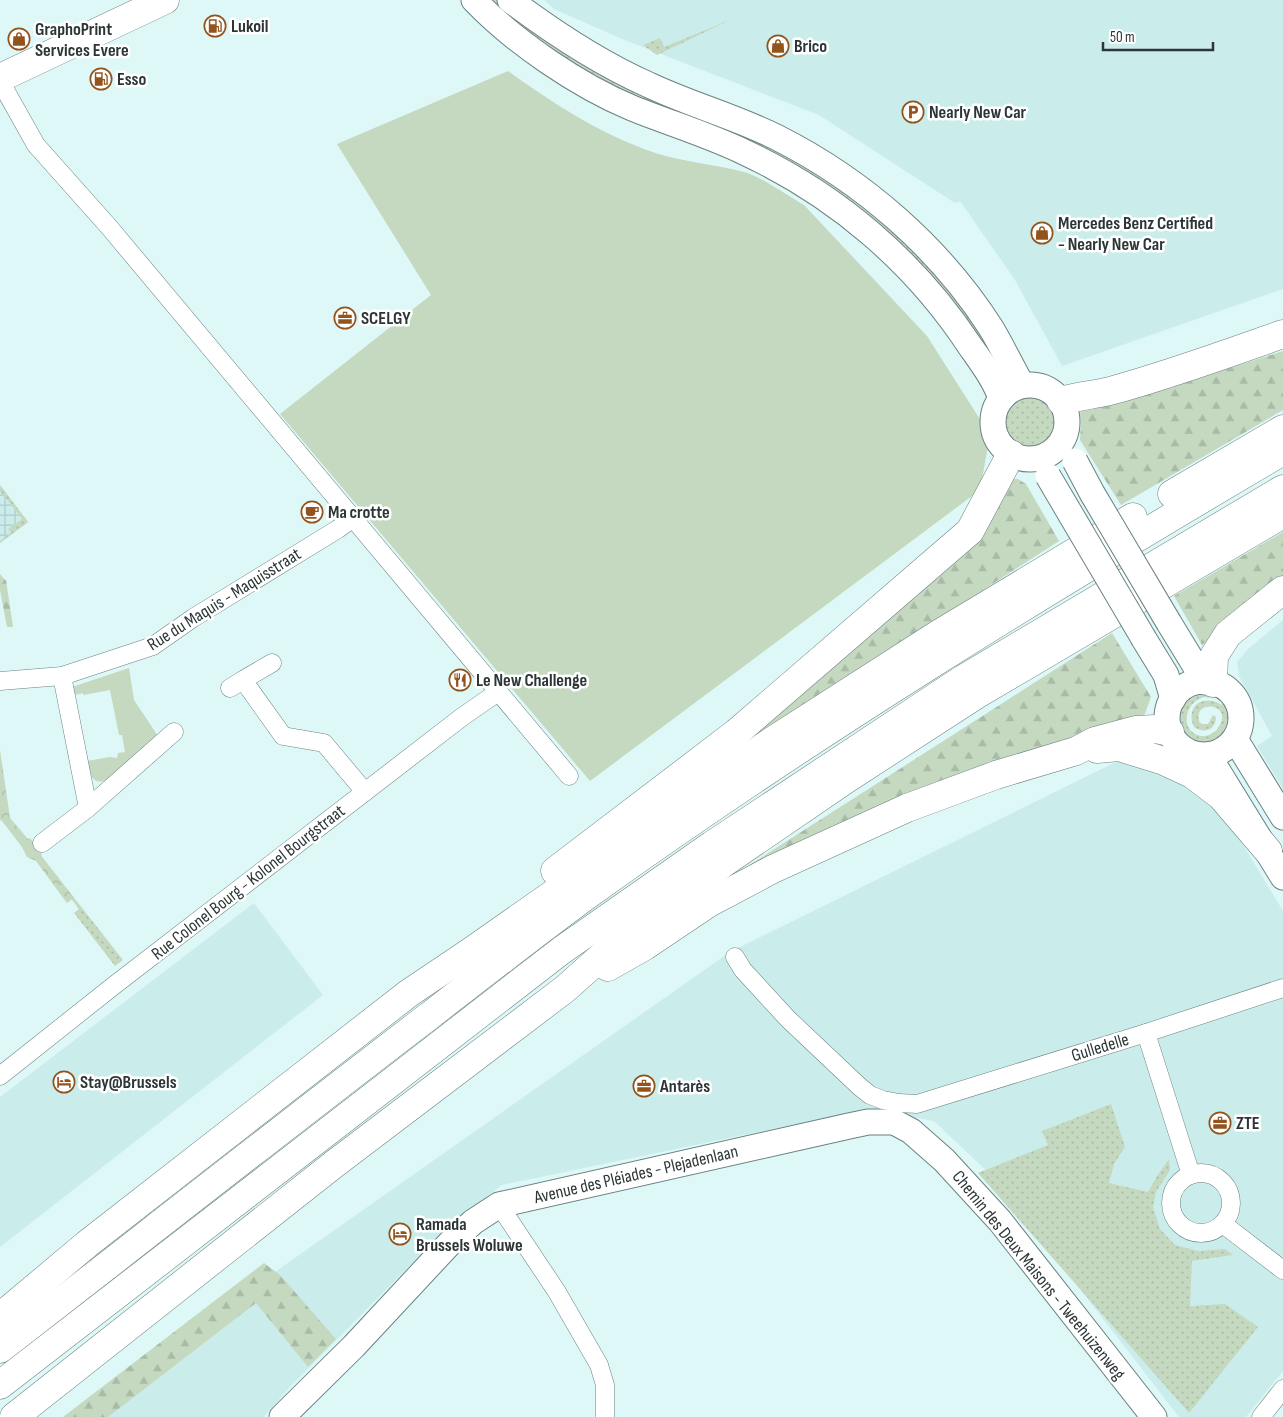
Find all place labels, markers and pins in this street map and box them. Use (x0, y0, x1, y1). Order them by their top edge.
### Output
fuel station icon: Lukoil (203, 14, 227, 38)
place label: Lukoil (231, 16, 268, 37)
place label: GraphoPrint Services Evere (35, 19, 129, 61)
shop icon: GraphoPrint Services Evere (7, 27, 31, 51)
shop icon: Brico (766, 34, 790, 58)
place label: Brico (794, 36, 827, 57)
fuel station icon: Esso (89, 67, 113, 91)
place label: Esso (117, 69, 146, 90)
parking icon: Nearly New Car (901, 100, 925, 124)
place label: Nearly New Car (929, 102, 1026, 123)
place label: Mercedes Benz Certified - Nearly New Car (1058, 213, 1213, 255)
shop icon: Mercedes Benz Certified - Nearly New Car (1030, 221, 1054, 245)
office icon: SCELGY (333, 306, 357, 330)
place label: SCELGY (361, 308, 411, 329)
cafe icon: Ma crotte (300, 500, 324, 524)
place label: Ma crotte (328, 502, 390, 523)
restaurant icon: Le New Challenge (448, 668, 472, 692)
place label: Le New Challenge (476, 670, 587, 691)
hotel icon: Stay@Brussels (52, 1070, 76, 1094)
place label: Stay@Brussels (80, 1072, 177, 1093)
office icon: Antarès (632, 1074, 656, 1098)
place label: Antarès (659, 1076, 710, 1097)
office icon: ZTE (1208, 1111, 1232, 1135)
place label: ZTE (1236, 1113, 1260, 1134)
place label: Ramada Brussels Woluwe (416, 1214, 523, 1256)
hotel icon: Ramada Brussels Woluwe (388, 1222, 412, 1246)

